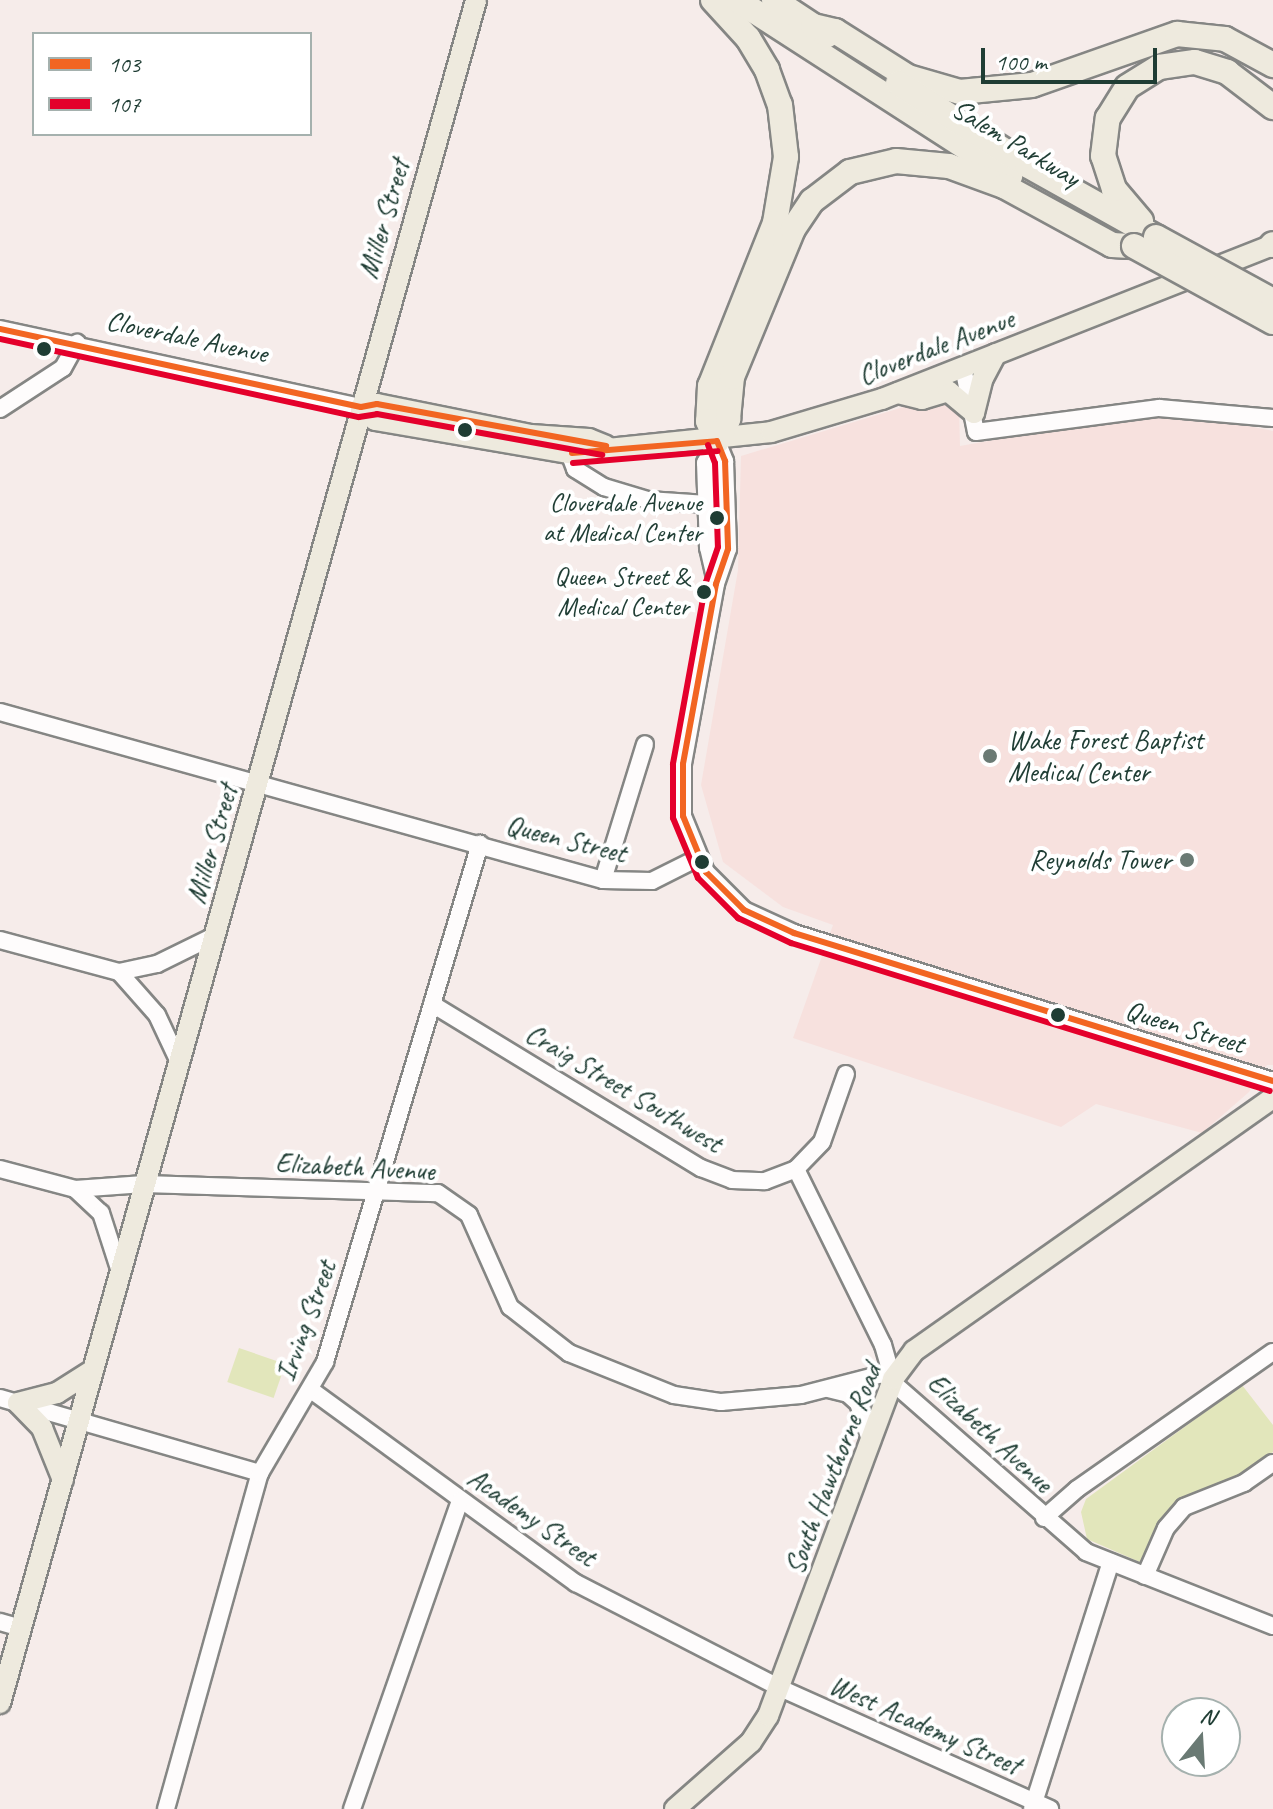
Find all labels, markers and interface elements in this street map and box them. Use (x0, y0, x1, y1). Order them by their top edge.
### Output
legend (32, 32, 312, 136)
scale bar (985, 32, 1161, 82)
text: 100 m (995, 47, 1047, 77)
text: 103 (108, 49, 140, 79)
text: 107 (108, 89, 140, 119)
street label: Salem Parkway (946, 92, 1086, 194)
street label: Miller Street (351, 156, 417, 282)
street label: Cloverdale Avenue (853, 302, 1019, 392)
street label: Cloverdale Avenue (103, 304, 271, 370)
unlabelled marker (36, 341, 52, 357)
unlabelled marker (457, 422, 473, 438)
place label: Cloverdale Avenue at Medical Center (544, 487, 702, 548)
marker: Cloverdale Avenue at Medical Center (709, 510, 725, 526)
place label: Queen Street & Medical Center (554, 561, 689, 622)
marker: Queen Street & Medical Center (696, 584, 712, 600)
place label: Wake Forest Baptist Medical Center (1008, 723, 1204, 789)
marker: Wake Forest Baptist Medical Center (979, 745, 1001, 767)
street label: Miller Street (179, 781, 245, 907)
street label: Queen Street (502, 808, 630, 870)
place label: Reynolds Tower (1029, 843, 1171, 877)
marker: Reynolds Tower (1178, 851, 1196, 869)
unlabelled marker (694, 854, 710, 870)
street label: Queen Street (1121, 993, 1249, 1061)
unlabelled marker (1050, 1007, 1066, 1023)
street label: Craig Street Southwest (520, 1016, 728, 1160)
street label: Elizabeth Avenue (275, 1146, 435, 1188)
street label: Irving Street (269, 1256, 343, 1386)
street label: South Hawthorne Road (778, 1359, 888, 1579)
street label: Elizabeth Avenue (920, 1366, 1060, 1500)
street label: Academy Street (461, 1460, 603, 1574)
street label: West Academy Street (825, 1668, 1025, 1782)
north arrow (1161, 1697, 1241, 1777)
text: N (1197, 1701, 1219, 1731)

